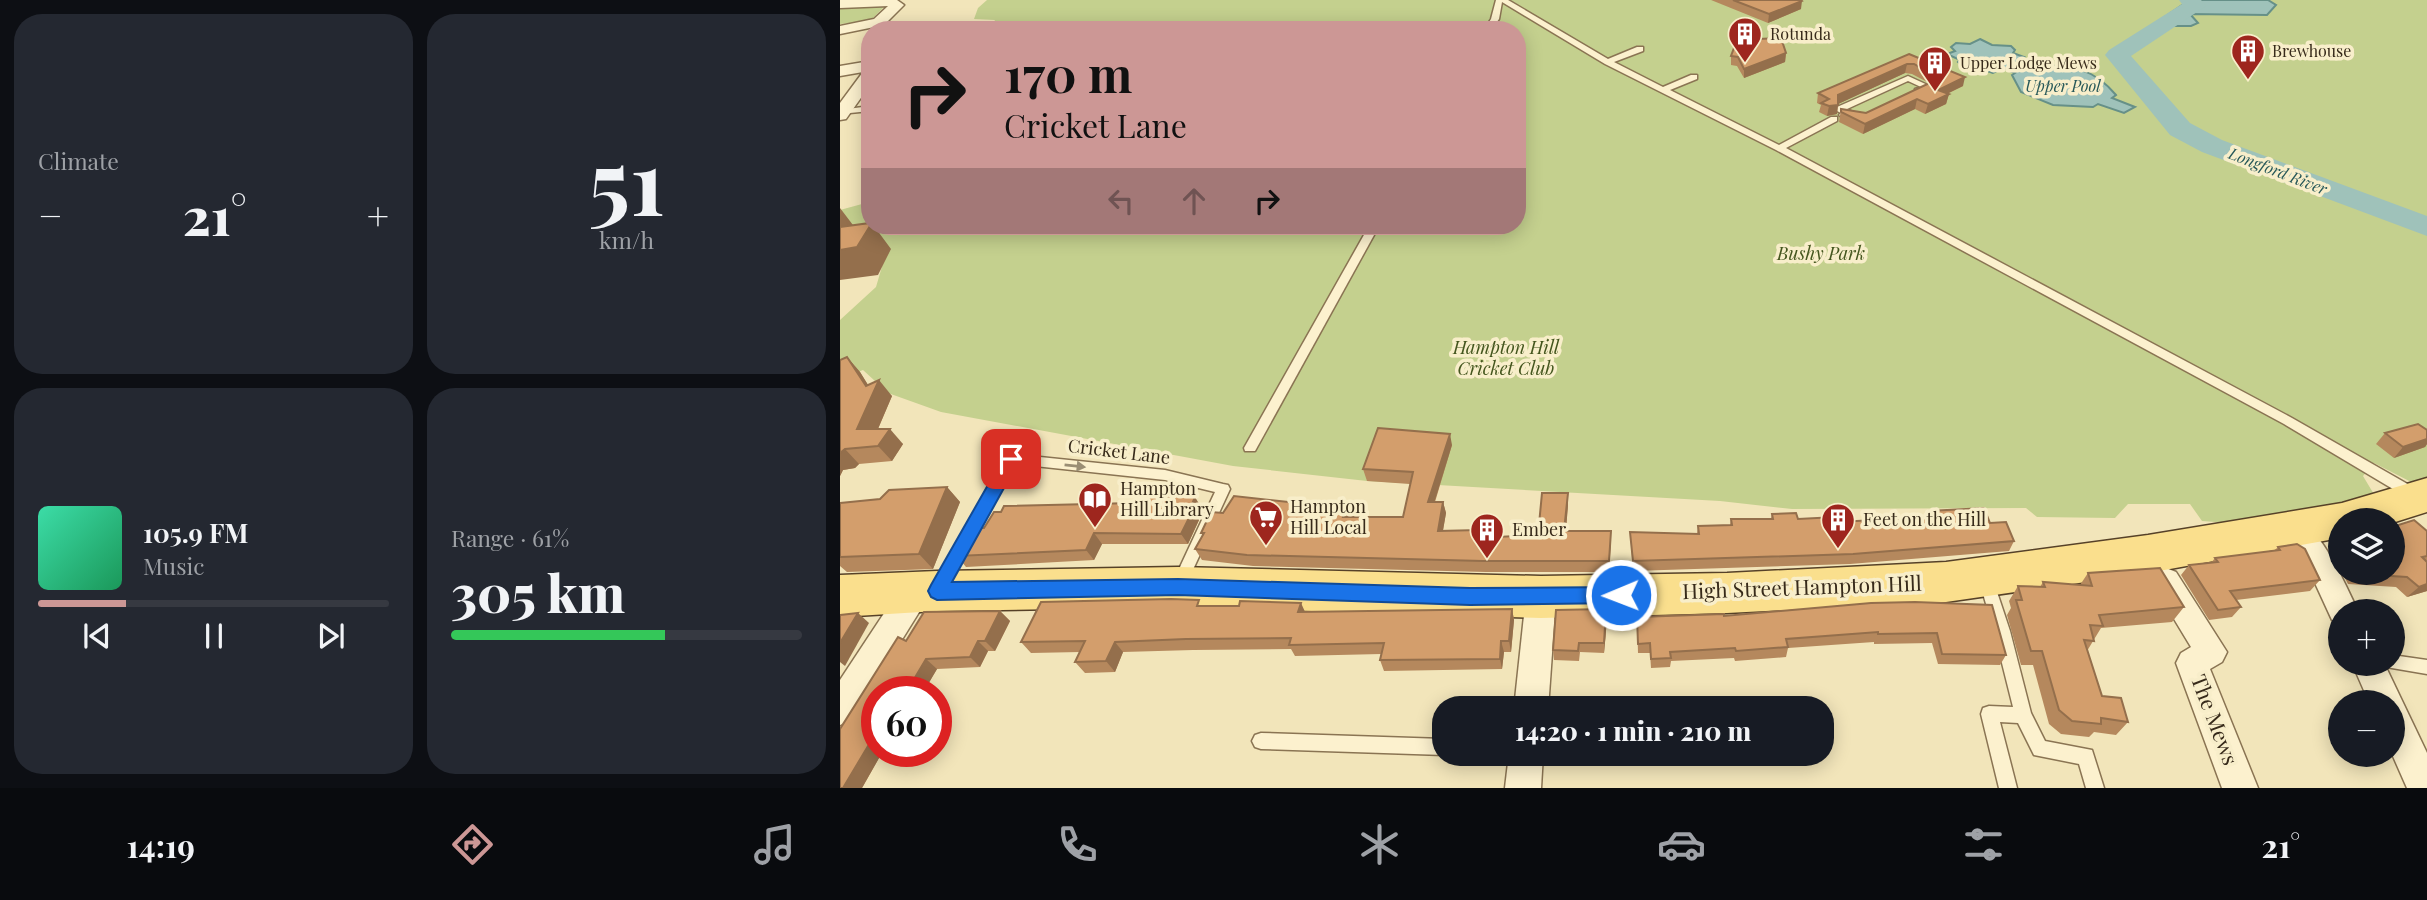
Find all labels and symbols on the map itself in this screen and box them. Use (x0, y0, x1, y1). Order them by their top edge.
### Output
building icon: Rotunda (1726, 15, 1764, 64)
place label: Rotunda (1770, 23, 1831, 44)
building icon: Brewhouse (2229, 32, 2267, 81)
place label: Brewhouse (2272, 40, 2351, 61)
building icon: Upper Lodge Mews (1916, 44, 1954, 93)
place label: Upper Lodge Mews (1960, 52, 2097, 73)
water label: Upper Pool (2025, 75, 2101, 96)
water label: Longford River (2225, 142, 2331, 199)
park label: Bushy Park (1776, 241, 1865, 265)
park label: Hampton Hill Cricket Club (1452, 335, 1560, 380)
pin (981, 429, 1041, 489)
street label: Cricket Lane (1067, 433, 1172, 469)
one-way arrow (1064, 460, 1086, 471)
place label: Hampton Hill Library (1120, 476, 1214, 521)
library icon: Hampton Hill Library (1076, 480, 1114, 529)
place label: Hampton Hill Local (1290, 494, 1367, 539)
supermarket icon: Hampton Hill Local (1247, 498, 1285, 547)
building icon: Feet on the Hill (1819, 501, 1857, 550)
place label: Feet on the Hill (1863, 507, 1986, 531)
building icon: Ember (1468, 511, 1506, 560)
place label: Ember (1512, 517, 1566, 541)
position arrow (1584, 558, 1658, 632)
street label: High Street Hampton Hill (1682, 568, 1922, 604)
street label: The Mews (2186, 670, 2246, 769)
speed limit sign: 60 (861, 676, 952, 767)

